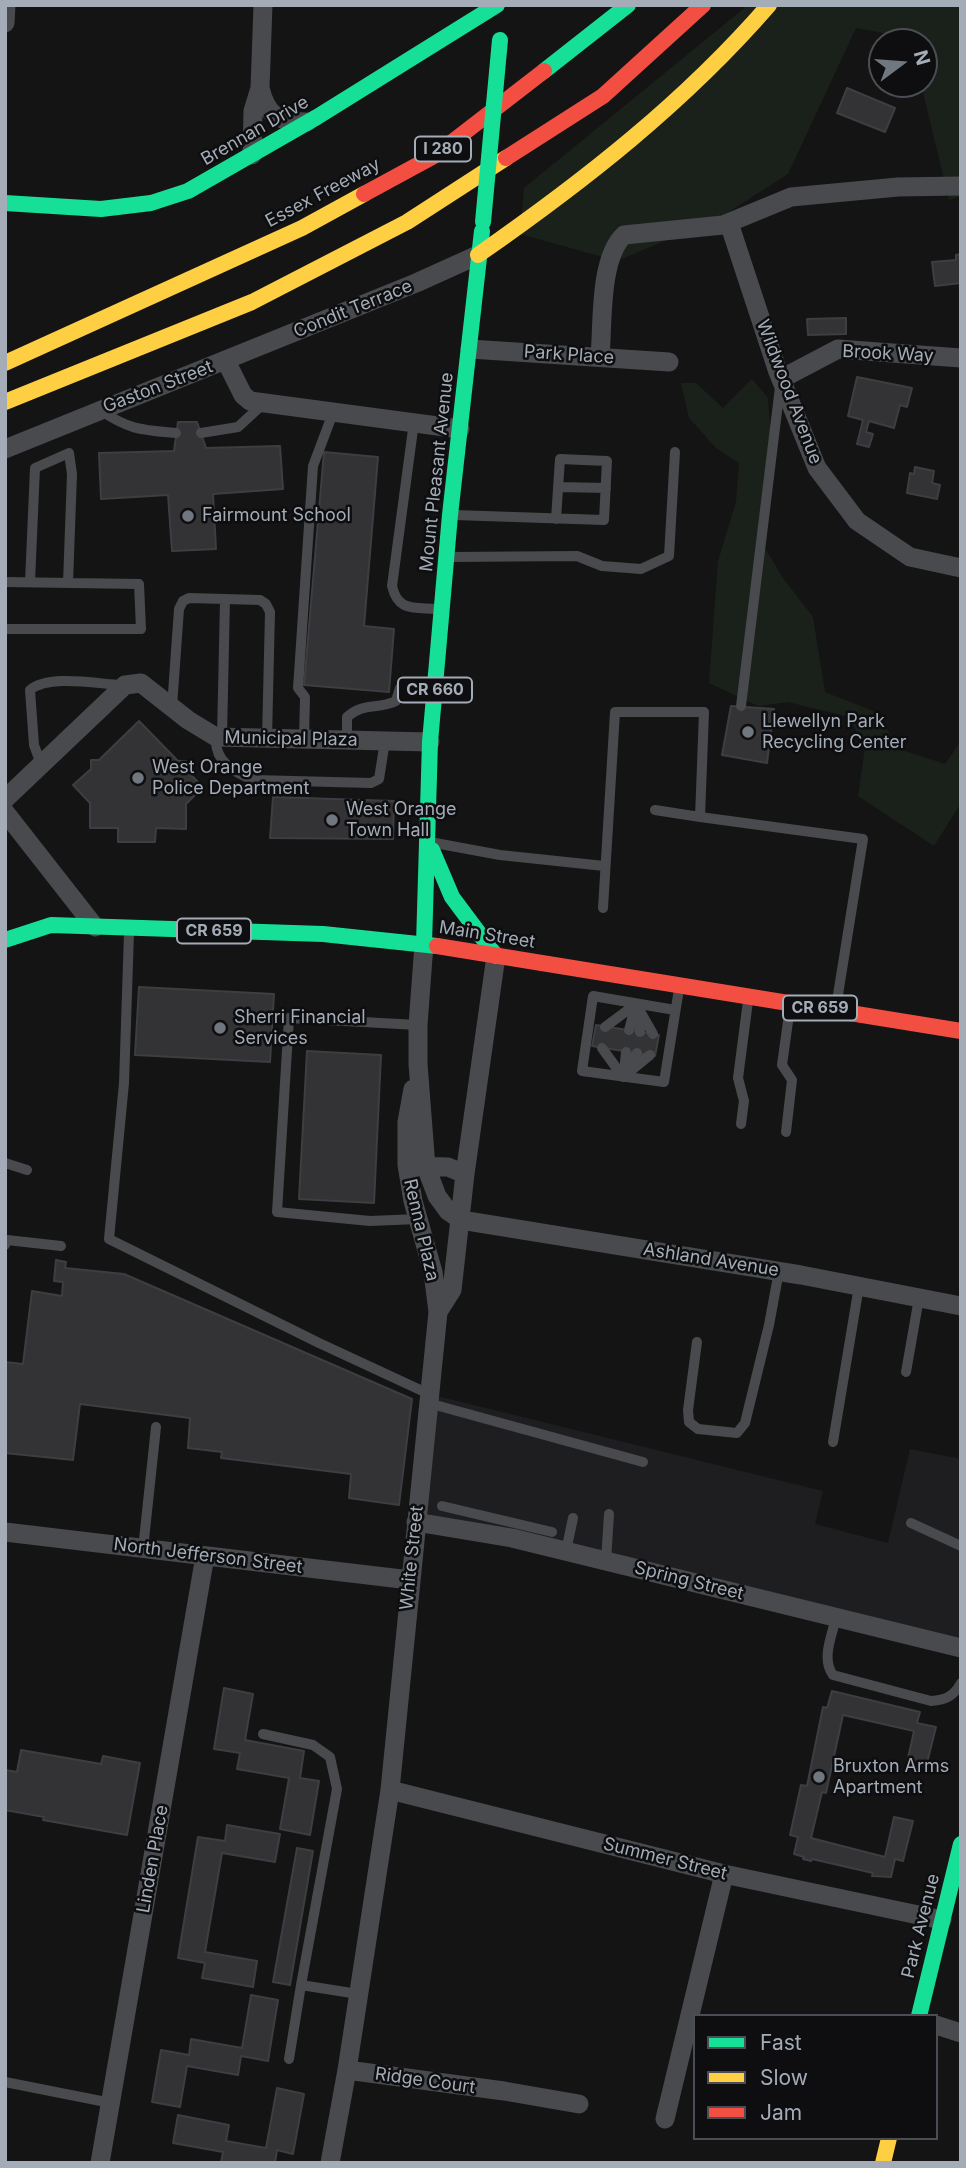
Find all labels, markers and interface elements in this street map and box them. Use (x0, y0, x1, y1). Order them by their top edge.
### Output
north arrow (868, 28, 938, 98)
text: N (909, 47, 935, 68)
street label: Brennan Drive (197, 92, 313, 170)
road number: I 280 (415, 136, 471, 162)
street label: Essex Freeway (262, 154, 384, 232)
street label: Condit Terrace (290, 275, 416, 343)
street label: Wildwood Avenue (752, 317, 826, 467)
street label: Park Place (523, 341, 615, 369)
street label: Brook Way (842, 341, 934, 367)
street label: Gaston Street (100, 356, 216, 418)
street label: Mount Pleasant Avenue (416, 371, 458, 573)
place label: Fairmount School (202, 505, 351, 527)
marker: Fairmount School (180, 508, 196, 524)
road number: CR 660 (398, 678, 472, 702)
place label: Llewellyn Park Recycling Center (762, 711, 907, 754)
marker: Llewellyn Park Recycling Center (740, 724, 756, 740)
street label: Municipal Plaza (224, 727, 358, 751)
place label: West Orange Police Department (152, 757, 309, 800)
marker: West Orange Police Department (130, 770, 146, 786)
place label: West Orange Town Hall (346, 799, 457, 842)
marker: West Orange Town Hall (324, 812, 340, 828)
street label: Main Street (437, 917, 537, 953)
road number: CR 659 (177, 918, 251, 944)
road number: CR 659 (783, 996, 857, 1020)
place label: Sherri Financial Services (234, 1007, 366, 1050)
marker: Sherri Financial Services (212, 1020, 228, 1036)
street label: Renna Plaza (399, 1177, 443, 1283)
street label: Ashland Avenue (642, 1239, 780, 1281)
street label: White Street (396, 1505, 428, 1611)
street label: North Jefferson Street (112, 1534, 304, 1578)
street label: Spring Street (632, 1557, 746, 1605)
place label: Bruxton Arms Apartment (833, 1756, 949, 1798)
marker: Bruxton Arms Apartment (811, 1769, 827, 1785)
street label: Linden Place (133, 1803, 173, 1915)
street label: Summer Street (601, 1833, 729, 1885)
street label: Park Avenue (898, 1872, 944, 1980)
legend (693, 2014, 938, 2140)
text: Fast (760, 2030, 802, 2055)
street label: Ridge Court (373, 2063, 477, 2099)
text: Slow (760, 2065, 808, 2090)
text: Jam (760, 2100, 802, 2125)

